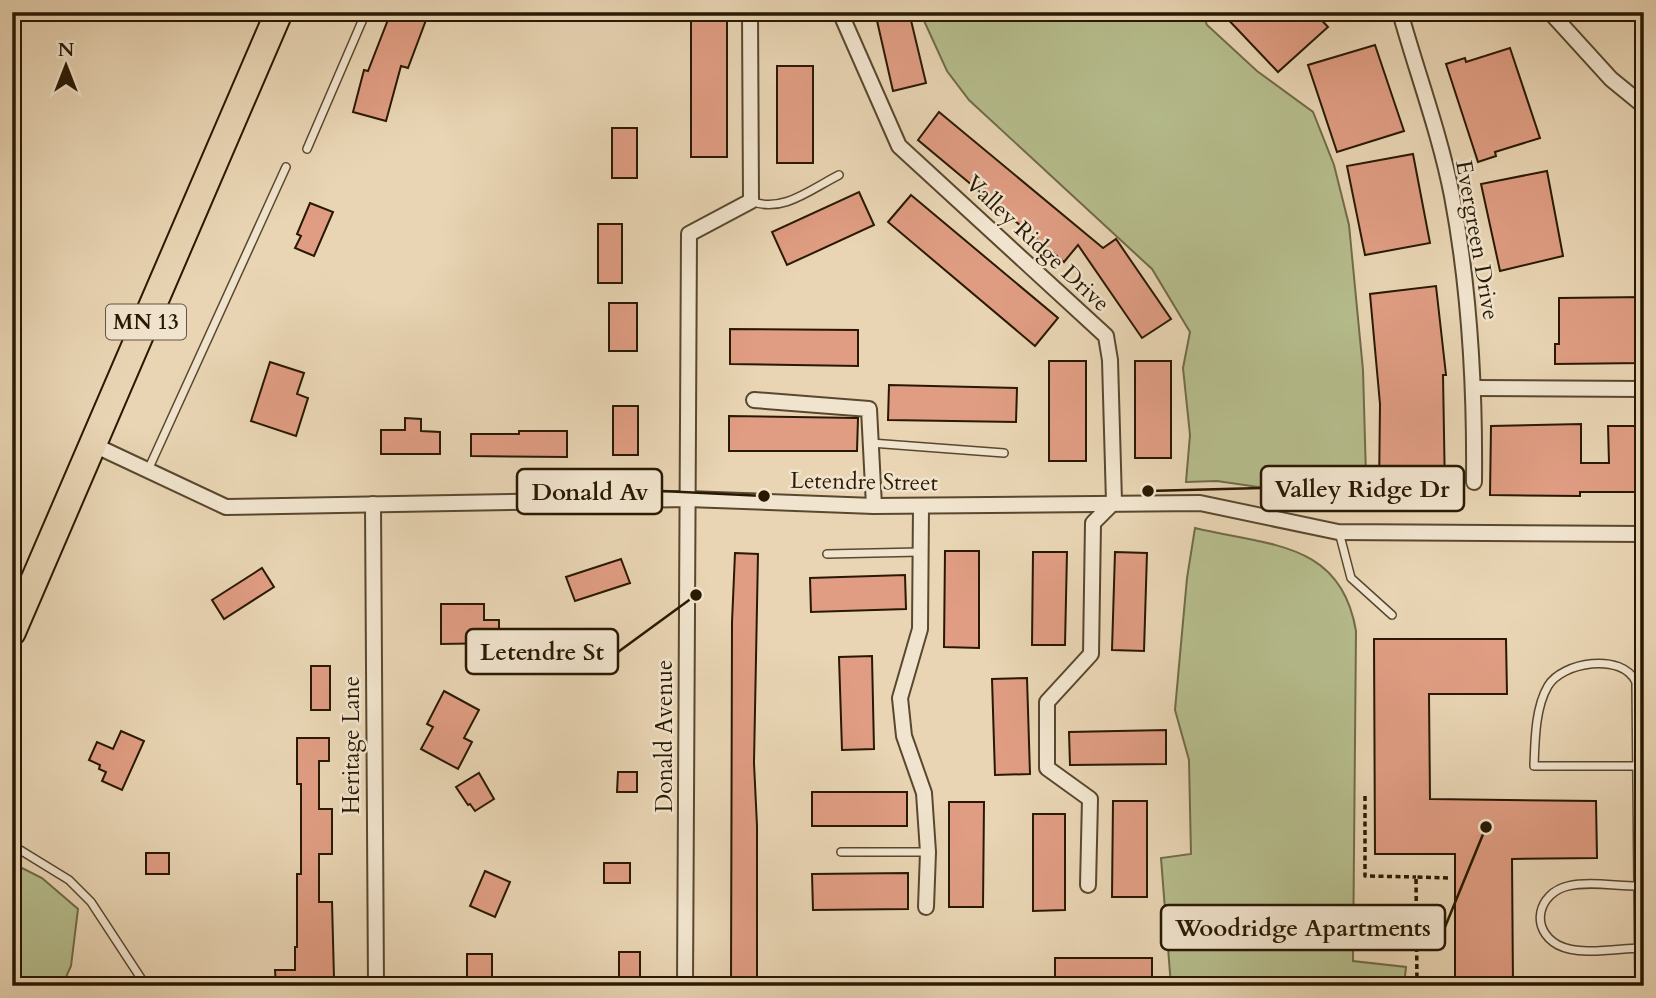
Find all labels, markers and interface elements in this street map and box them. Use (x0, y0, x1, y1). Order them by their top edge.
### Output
north arrow (32, 32, 102, 102)
text: N (58, 37, 75, 63)
street label: Evergreen Drive (1448, 158, 1507, 322)
street label: Valley Ridge Drive (959, 168, 1117, 319)
road number: MN 13 (106, 304, 186, 340)
street label: Letendre Street (790, 465, 938, 498)
callout: Valley Ridge Dr (1261, 466, 1464, 511)
callout: Donald Av (517, 469, 662, 514)
text: Valley Ridge Dr (1274, 473, 1450, 506)
text: Donald Av (531, 476, 649, 509)
callout: Letendre St (466, 629, 618, 674)
text: Letendre St (480, 636, 604, 669)
street label: Donald Avenue (649, 660, 680, 812)
street label: Heritage Lane (336, 676, 367, 814)
callout: Woodridge Apartments (1161, 905, 1445, 950)
text: Woodridge Apartments (1174, 912, 1431, 945)

